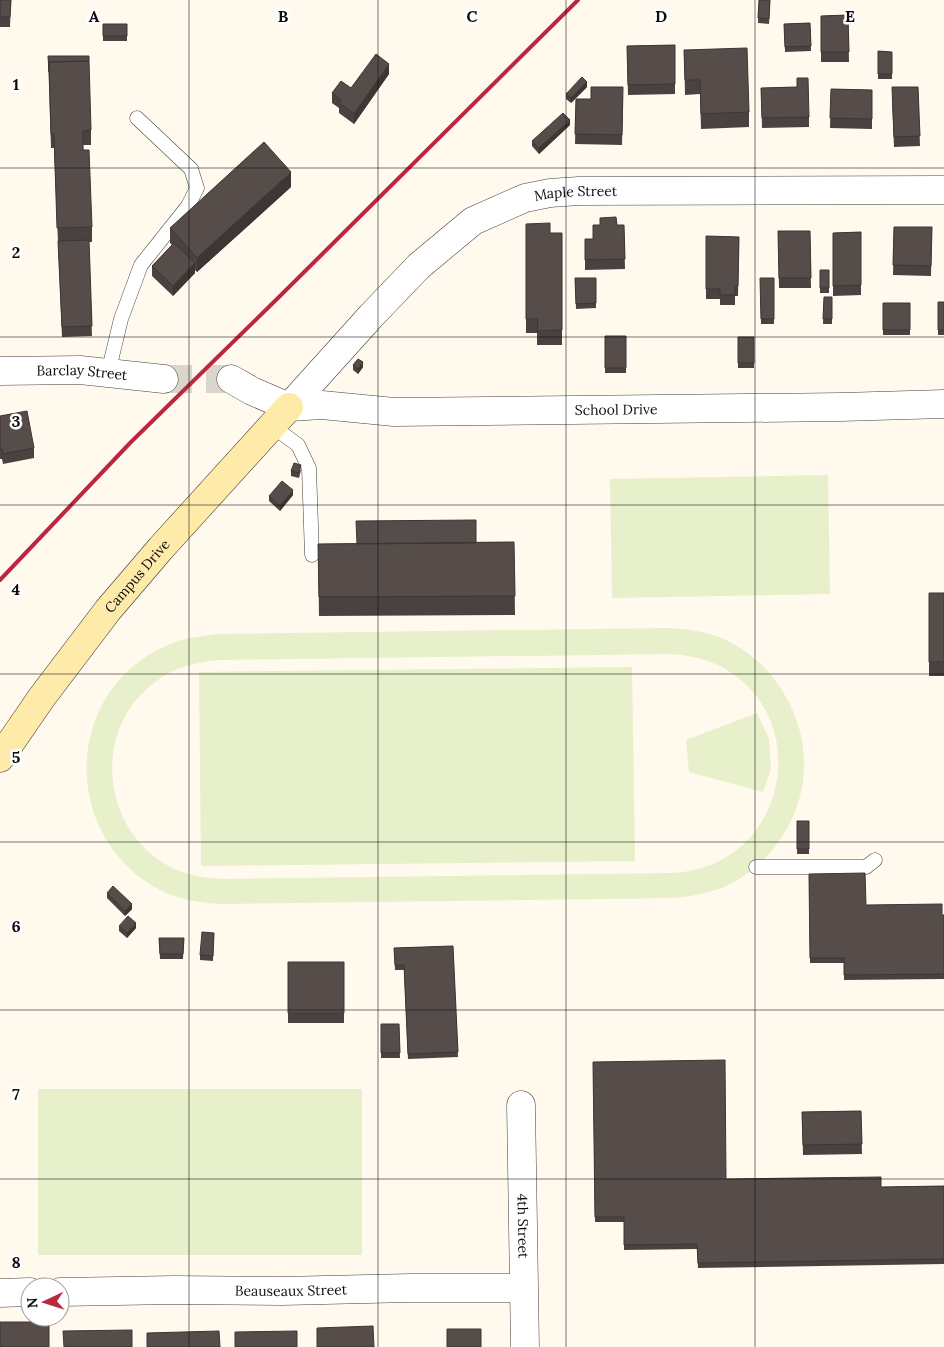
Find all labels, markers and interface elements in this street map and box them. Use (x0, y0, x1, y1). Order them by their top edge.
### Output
text: A (89, 6, 100, 26)
text: B (278, 6, 289, 26)
text: C (466, 6, 478, 26)
text: D (655, 6, 667, 26)
text: E (845, 6, 855, 26)
text: 1 (13, 74, 19, 94)
street label: Maple Street (532, 182, 618, 205)
text: 2 (12, 242, 20, 262)
street label: Barclay Street (36, 361, 129, 384)
street label: School Drive (575, 400, 658, 419)
text: 3 (12, 411, 21, 431)
street label: Campus Drive (101, 535, 174, 617)
text: 4 (12, 579, 21, 599)
text: 5 (12, 747, 21, 767)
text: 6 (11, 916, 21, 936)
text: 7 (12, 1084, 20, 1104)
street label: 4th Street (513, 1193, 533, 1259)
text: 8 (11, 1252, 21, 1272)
north arrow (20, 1277, 70, 1327)
street label: Beauseaux Street (235, 1280, 348, 1300)
text: N (23, 1297, 41, 1309)

